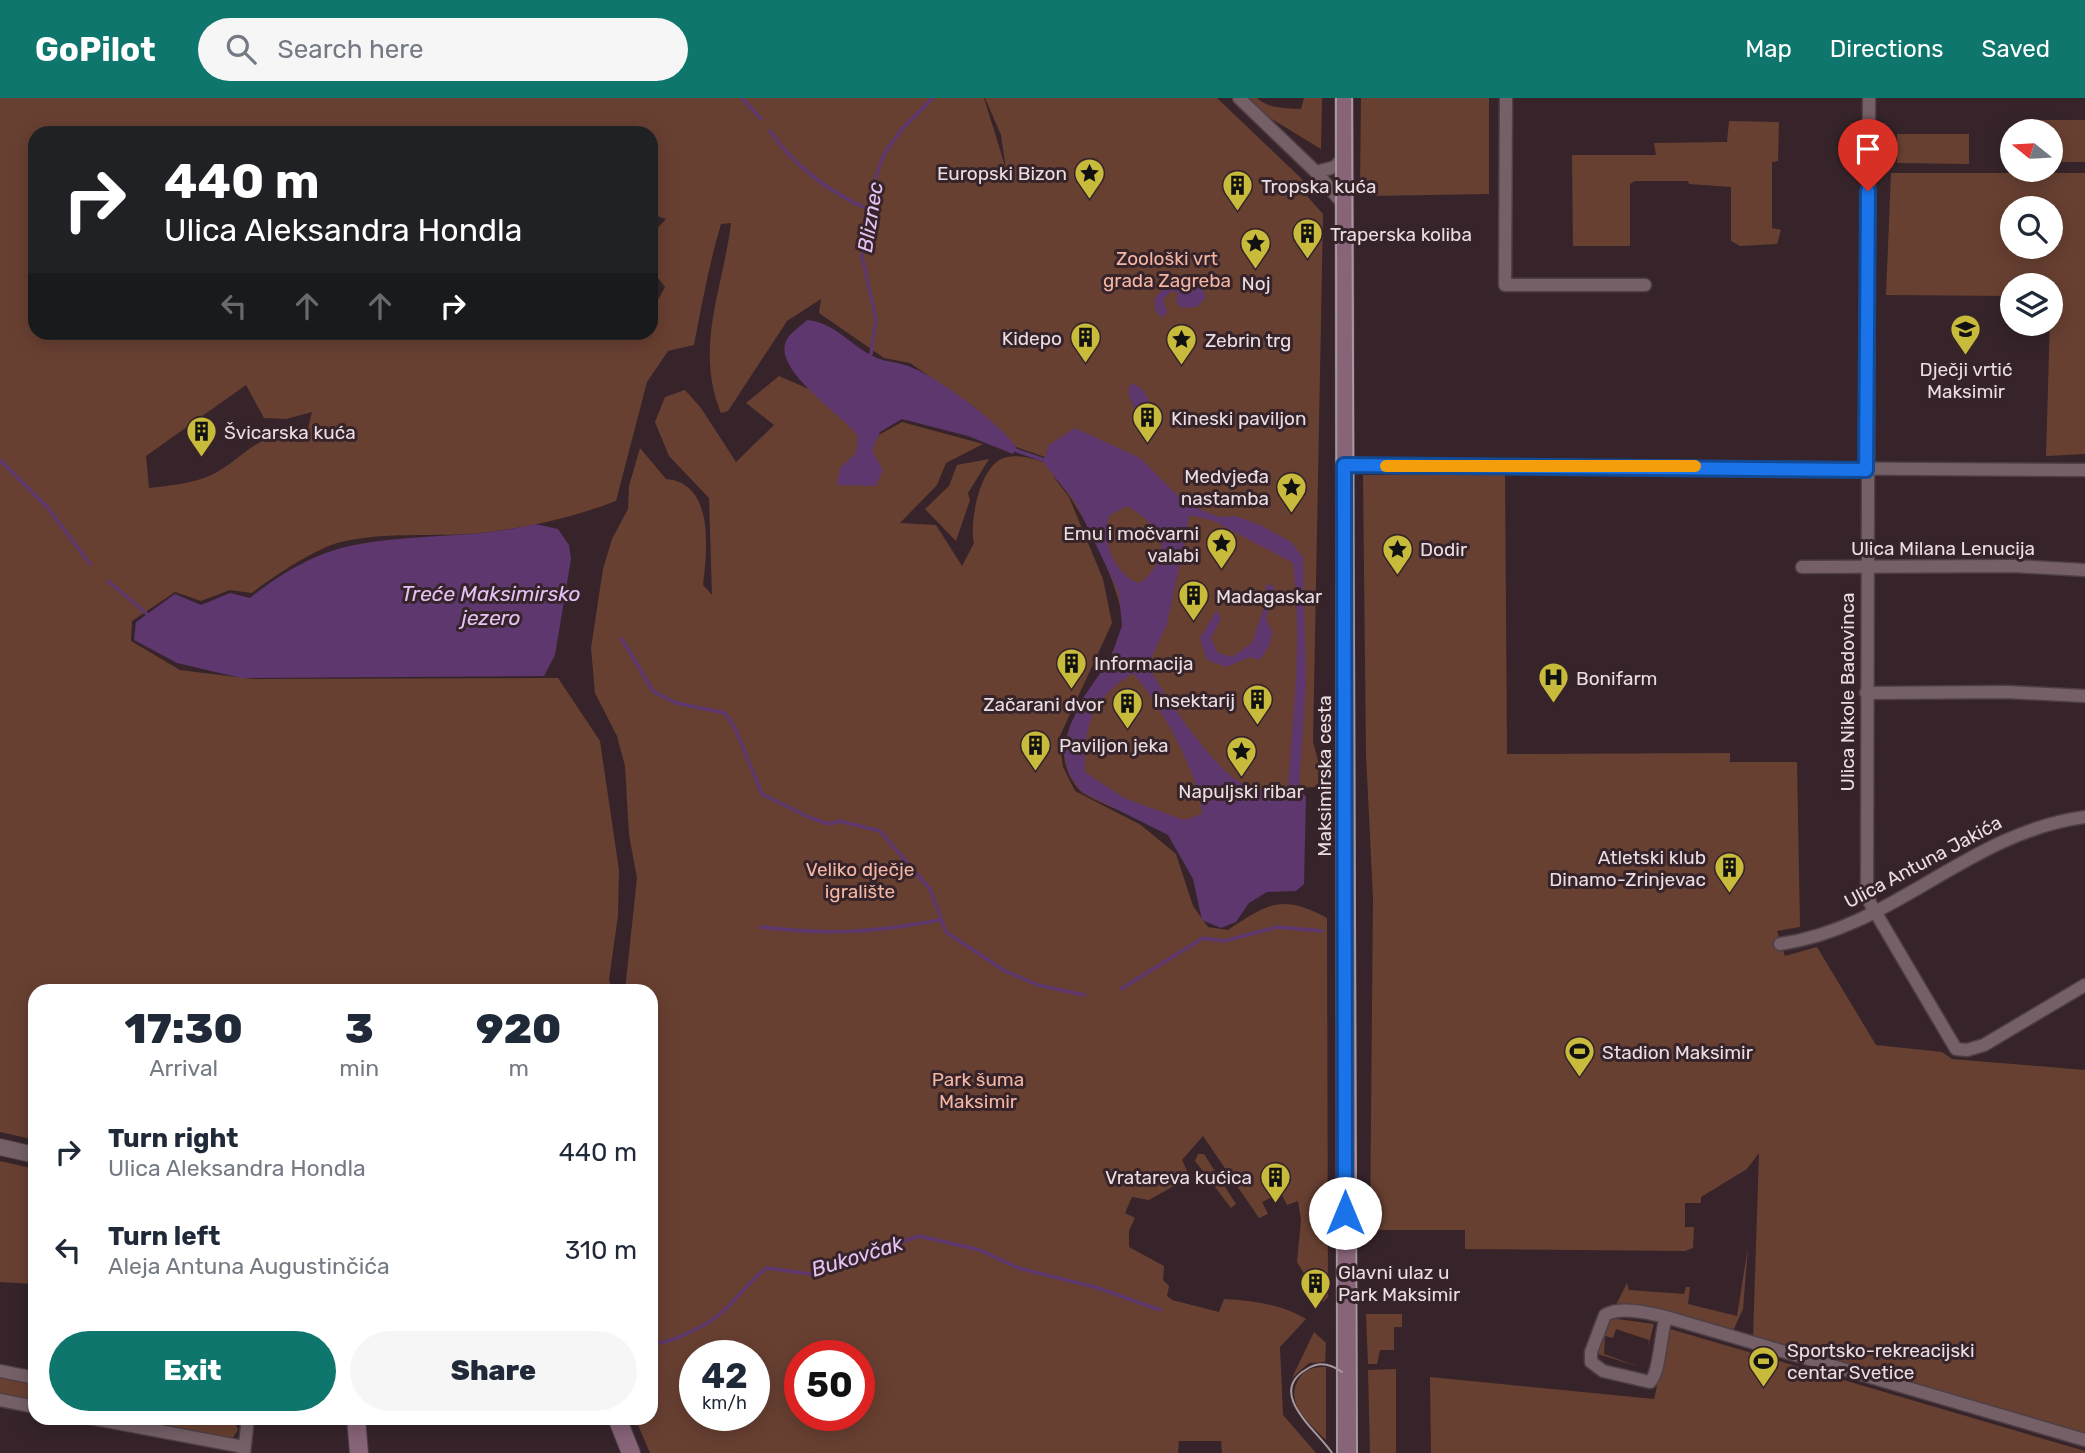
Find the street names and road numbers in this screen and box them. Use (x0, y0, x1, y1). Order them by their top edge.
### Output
street label: Ulica Milana Lenucija (1851, 537, 2035, 560)
street label: Ulica Nikole Badovinca (1836, 593, 1859, 791)
street label: Maksimirska cesta (1313, 695, 1336, 857)
street label: Ulica Antuna Jakića (1840, 811, 2006, 913)

